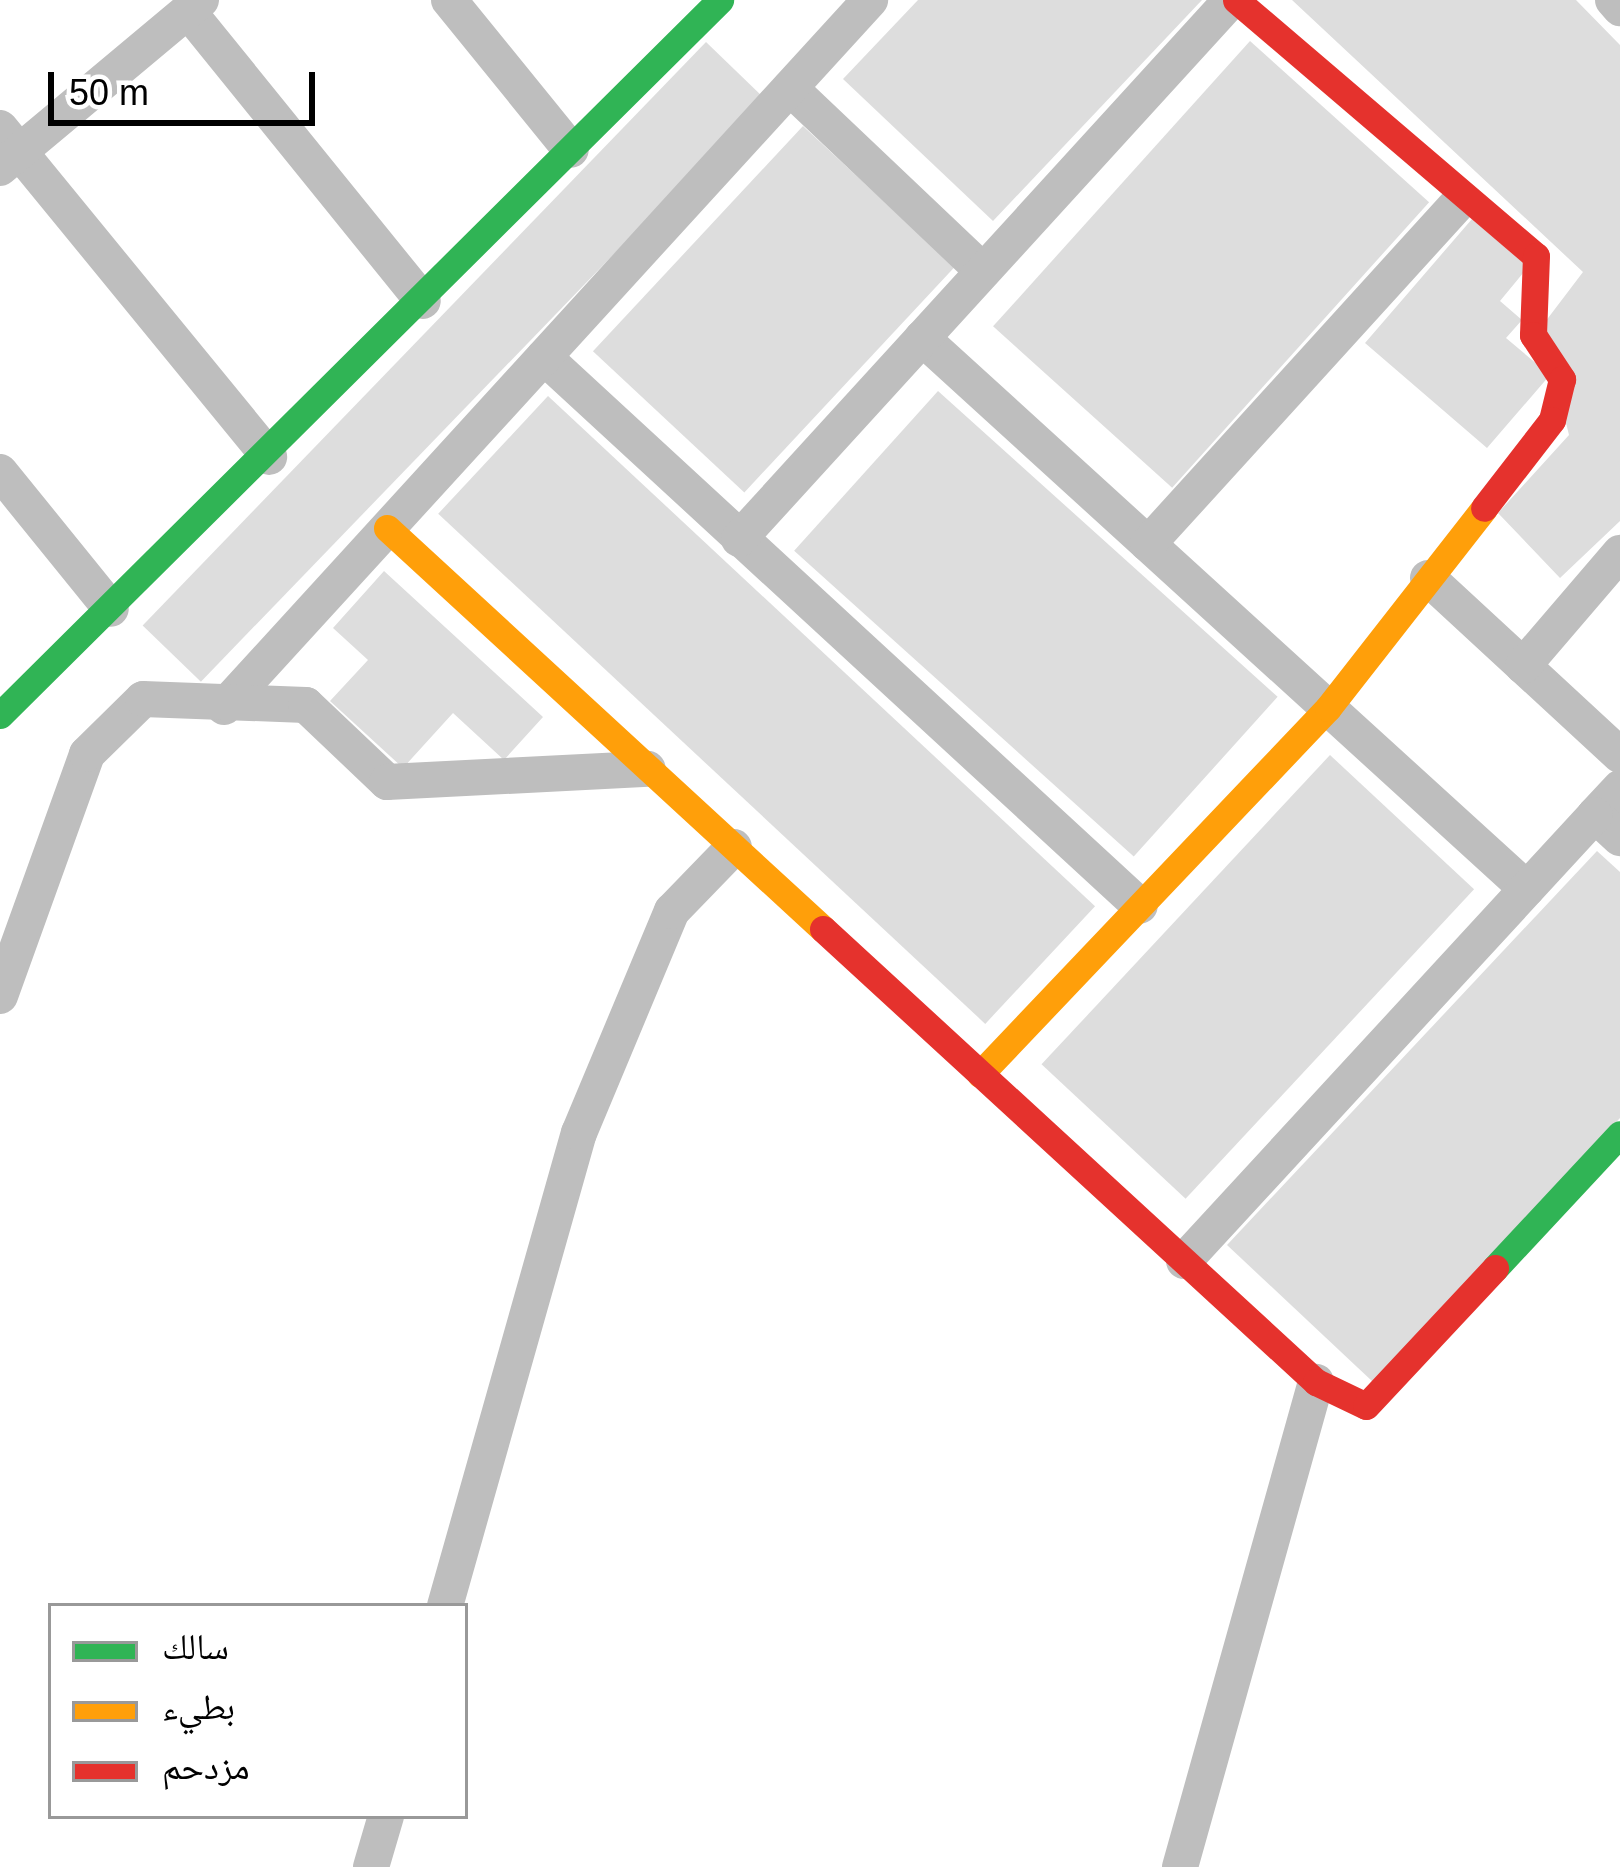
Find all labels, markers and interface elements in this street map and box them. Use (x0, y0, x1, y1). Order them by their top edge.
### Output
scale bar (54, 48, 321, 122)
text: 50 m (69, 72, 149, 113)
legend (48, 1603, 468, 1819)
text: سالك (162, 1626, 229, 1667)
text: بطيء (162, 1686, 235, 1727)
text: مزدحم (162, 1746, 250, 1787)

